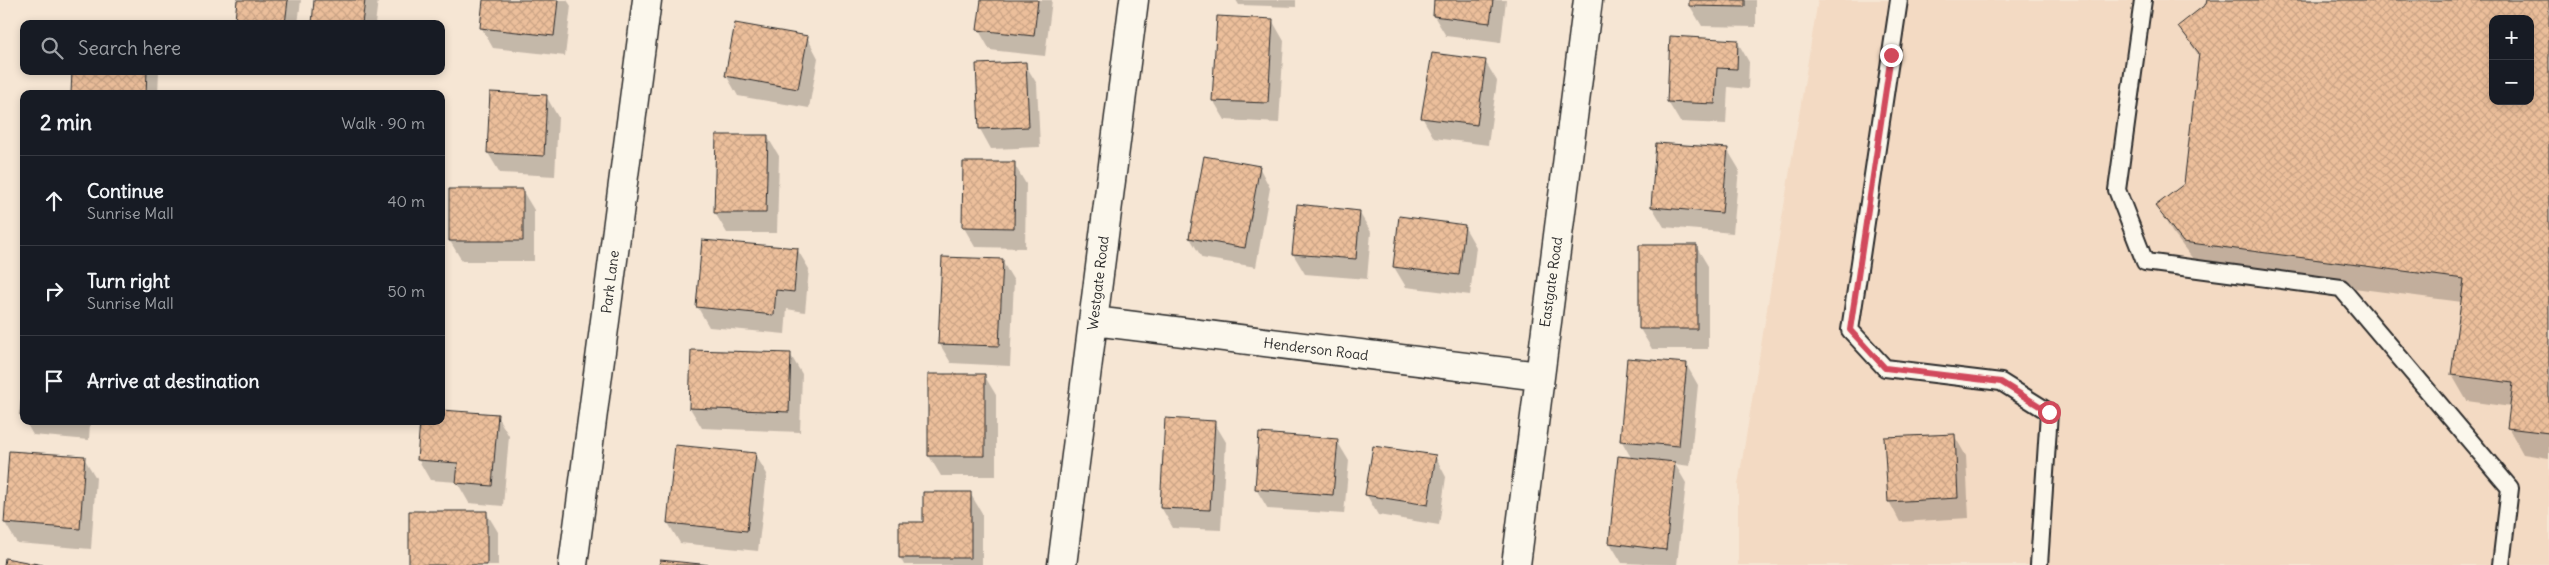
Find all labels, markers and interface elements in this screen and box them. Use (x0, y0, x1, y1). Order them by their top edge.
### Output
map controls (2489, 15, 2534, 105)
button: + (2489, 15, 2534, 60)
search box (20, 20, 445, 75)
icon: search (38, 34, 66, 62)
text: Search here (78, 36, 181, 60)
route end (1880, 44, 1903, 67)
button: − (2489, 60, 2534, 105)
text: 2 min (40, 109, 92, 136)
text: Walk · 90 m (341, 113, 425, 133)
text: Continue (87, 179, 164, 203)
icon: ahead (40, 187, 68, 215)
text: 40 m (387, 191, 425, 211)
text: Sunrise Mall (87, 203, 174, 223)
street label: Westgate Road (1083, 235, 1113, 331)
street label: Eastgate Road (1536, 236, 1566, 328)
street label: Park Lane (597, 249, 623, 315)
text: Turn right (87, 269, 170, 293)
icon: right (40, 277, 68, 305)
text: 50 m (387, 281, 425, 301)
text: Sunrise Mall (87, 293, 174, 313)
street label: Henderson Road (1263, 334, 1369, 364)
icon: arrive (40, 367, 68, 395)
text: Arrive at destination (87, 369, 260, 393)
route start (2038, 401, 2061, 424)

